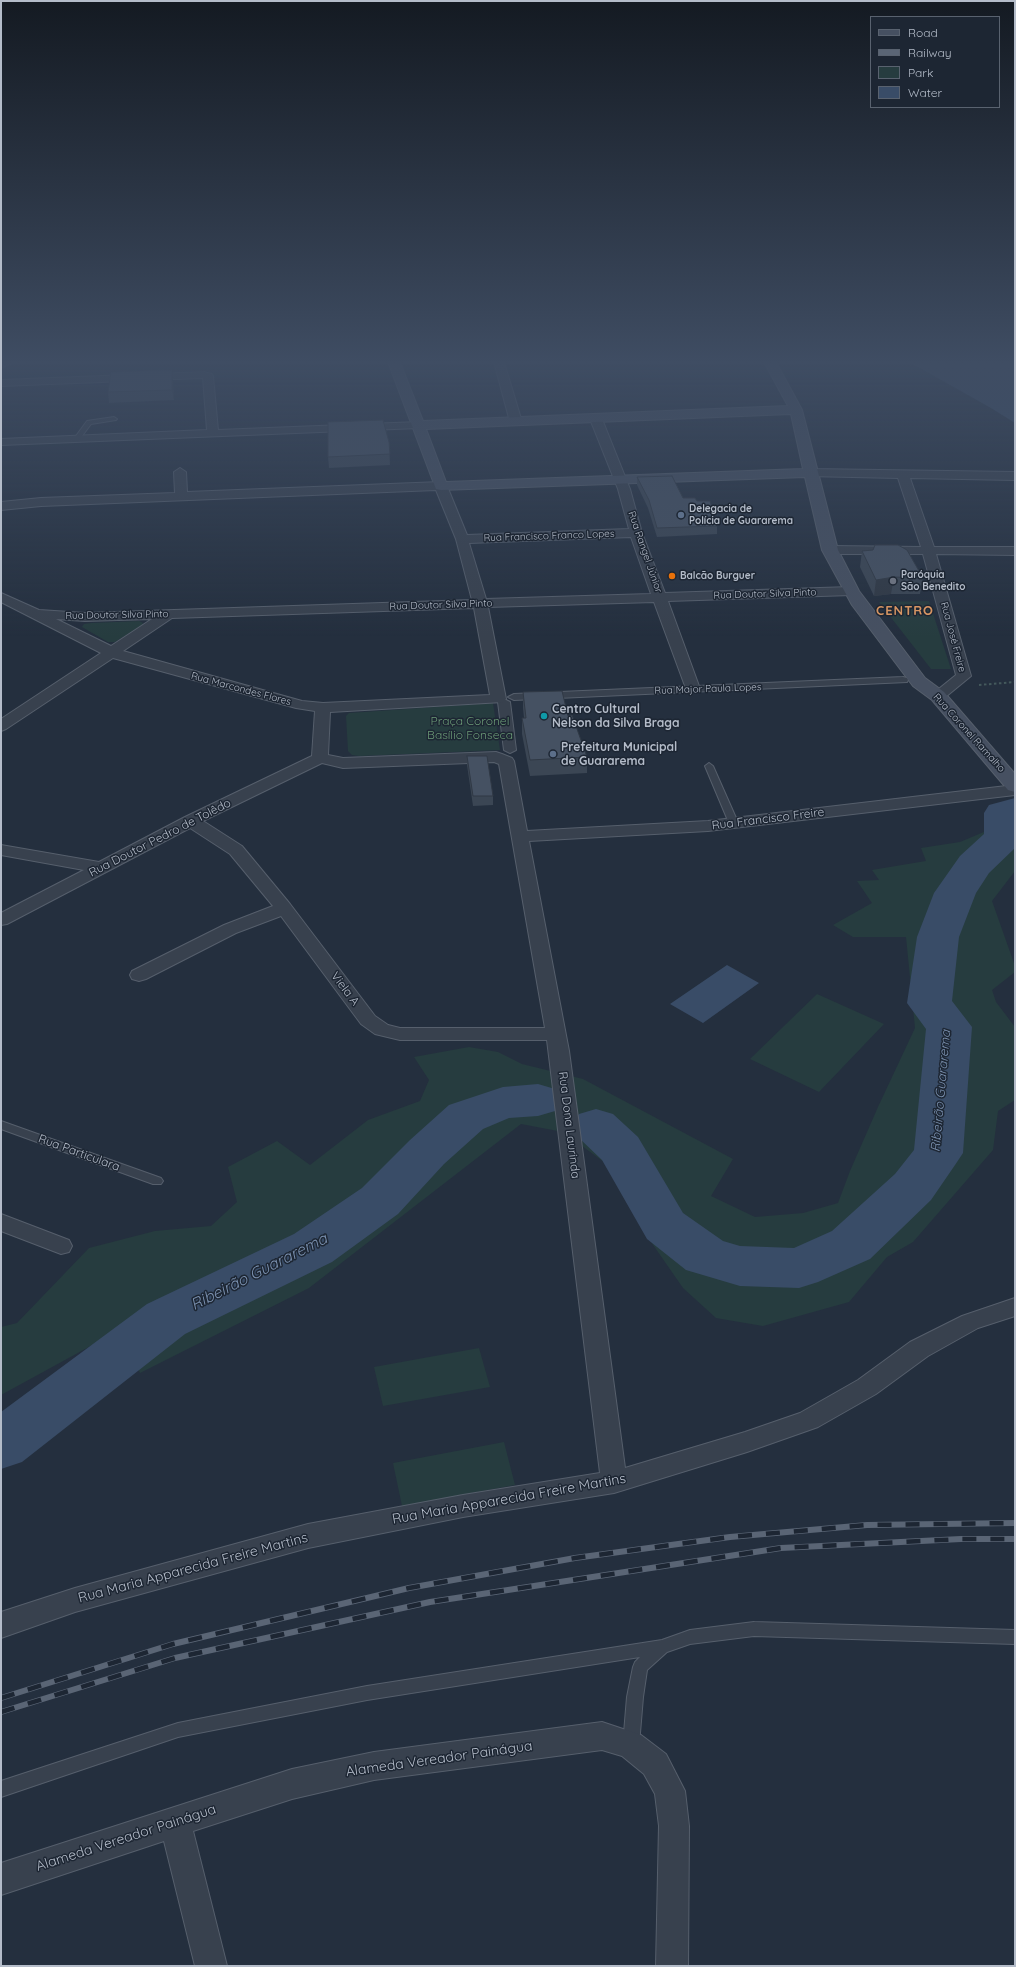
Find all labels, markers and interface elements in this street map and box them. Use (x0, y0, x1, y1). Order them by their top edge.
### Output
legend (870, 16, 1000, 108)
text: Road (908, 25, 938, 40)
text: Railway (908, 45, 952, 60)
text: Park (908, 65, 933, 80)
text: Water (908, 85, 942, 100)
place label: Delegacia de Polícia de Guararema (689, 503, 793, 526)
street label: Rua Rangel Júnior (625, 510, 665, 594)
marker: Delegacia de Polícia de Guararema (676, 510, 686, 520)
street label: Rua Francisco Franco Lopes (483, 528, 615, 544)
place label: Paróquia São Benedito (901, 569, 966, 592)
place label: Balcão Burguer (680, 570, 755, 582)
marker: Balcão Burguer (667, 571, 677, 581)
marker: Paróquia São Benedito (888, 576, 898, 586)
street label: Rua Doutor Silva Pinto (713, 586, 817, 602)
street label: Rua Doutor Silva Pinto (389, 597, 493, 613)
street label: Rua José Freire (938, 601, 968, 673)
district label: CENTRO (876, 603, 934, 619)
street label: Rua Doutor Silva Pinto (65, 608, 169, 622)
street label: Rua Marcondes Flores (190, 670, 292, 708)
street label: Rua Major Paula Lopes (654, 681, 762, 697)
street label: Rua Coronel Ramalho (930, 691, 1008, 775)
place label: Centro Cultural Nelson da Silva Braga (552, 702, 679, 730)
marker: Centro Cultural Nelson da Silva Braga (539, 711, 549, 721)
park label: Praça Coronel Basílio Fonseca (427, 714, 513, 742)
place label: Prefeitura Municipal de Guararema (561, 740, 677, 768)
marker: Prefeitura Municipal de Guararema (548, 749, 558, 759)
street label: Rua Doutor Pedro de Tolêdo (87, 796, 233, 880)
street label: Rua Francisco Freire (711, 805, 825, 833)
street label: Viela A (328, 969, 362, 1009)
water label: Ribeirão Guararema (928, 1029, 954, 1153)
street label: Rua Dona Laurinda (555, 1071, 583, 1179)
street label: Rua Particulara (36, 1132, 122, 1174)
water label: Ribeirão Guararema (187, 1229, 331, 1315)
street label: Rua Maria Apparecida Freire Martins (391, 1470, 627, 1528)
street label: Rua Maria Apparecida Freire Martins (76, 1529, 310, 1607)
street label: Alameda Vereador Painágua (345, 1738, 533, 1780)
street label: Alameda Vereador Painágua (34, 1801, 218, 1875)

